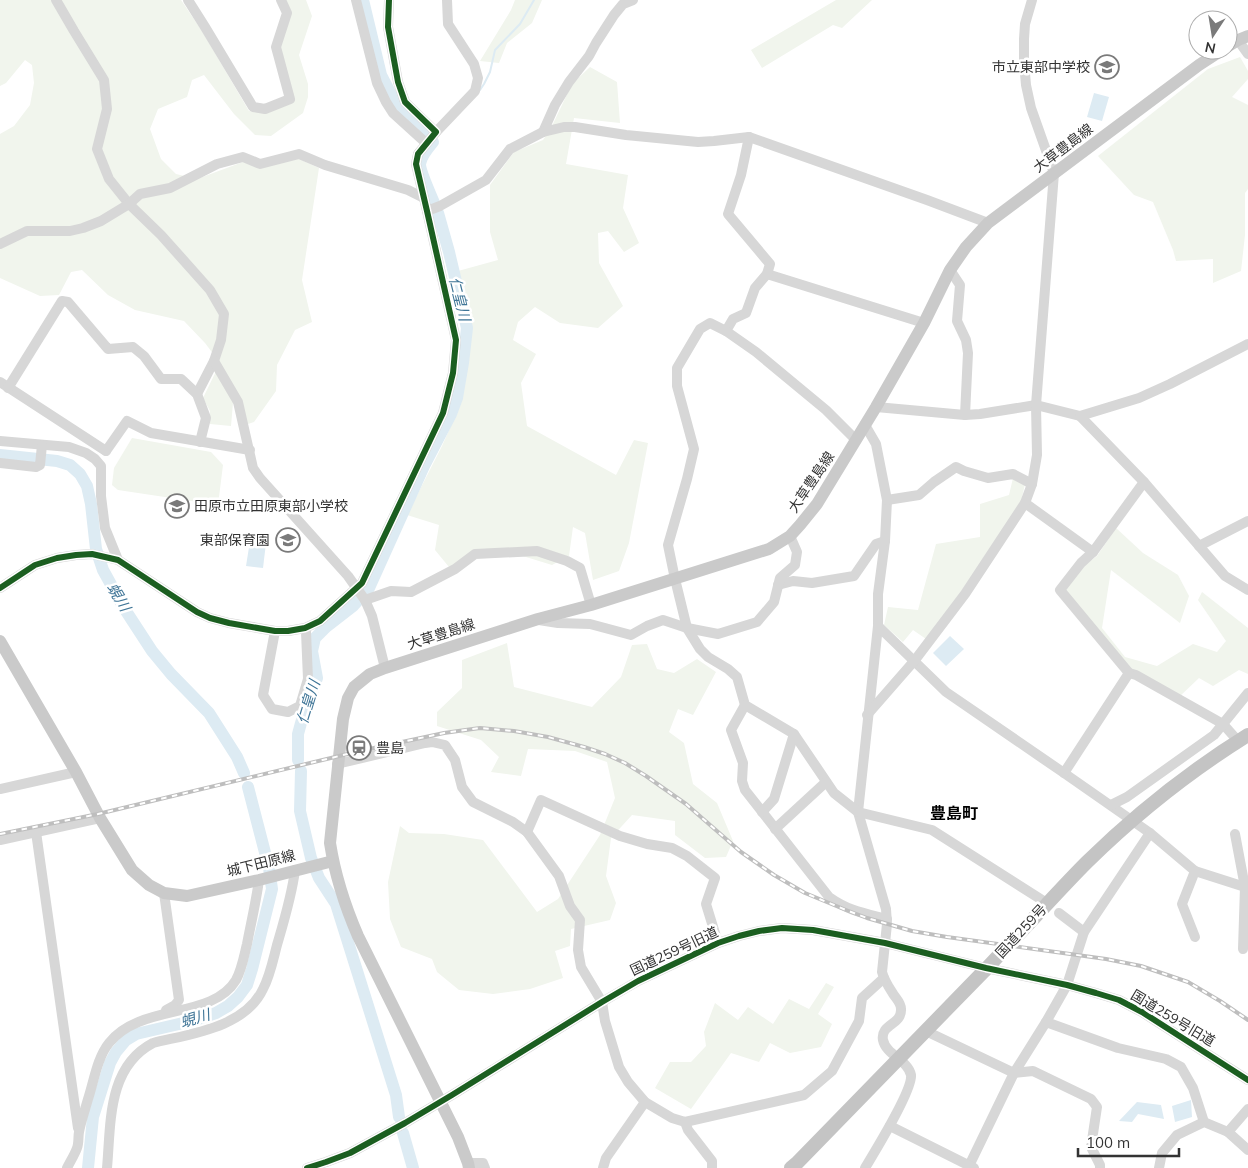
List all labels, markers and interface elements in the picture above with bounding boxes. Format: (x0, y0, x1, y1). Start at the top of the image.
north arrow (1188, 10, 1238, 60)
text: N (1203, 38, 1217, 58)
school or university icon: 市立東部中学校 (1094, 54, 1120, 80)
place label: 市立東部中学校 (992, 58, 1090, 76)
street label: 大草豊島線 (1030, 120, 1096, 176)
water label: 仁皇川 (445, 275, 475, 325)
street label: 大草豊島線 (784, 448, 838, 516)
school or university icon: 田原市立田原東部小学校 (164, 493, 190, 519)
place label: 田原市立田原東部小学校 (194, 497, 348, 515)
school or university icon: 東部保育園 (275, 527, 301, 553)
place label: 東部保育園 (200, 531, 270, 549)
water label: 蜆川 (103, 579, 136, 616)
street label: 大草豊島線 (405, 615, 477, 653)
water label: 仁皇川 (292, 676, 324, 726)
station icon: 豊島 (346, 735, 372, 761)
place label: 豊島 (376, 739, 404, 757)
district label: 豊島町 (930, 803, 978, 823)
street label: 城下田原線 (225, 846, 297, 880)
street label: 国道259号 (992, 900, 1050, 962)
street label: 国道259号旧道 (627, 923, 721, 979)
street label: 国道259号旧道 (1128, 986, 1218, 1050)
water label: 蜆川 (178, 1004, 214, 1031)
scale bar (1078, 1126, 1179, 1158)
text: 100 m (1086, 1133, 1130, 1152)

